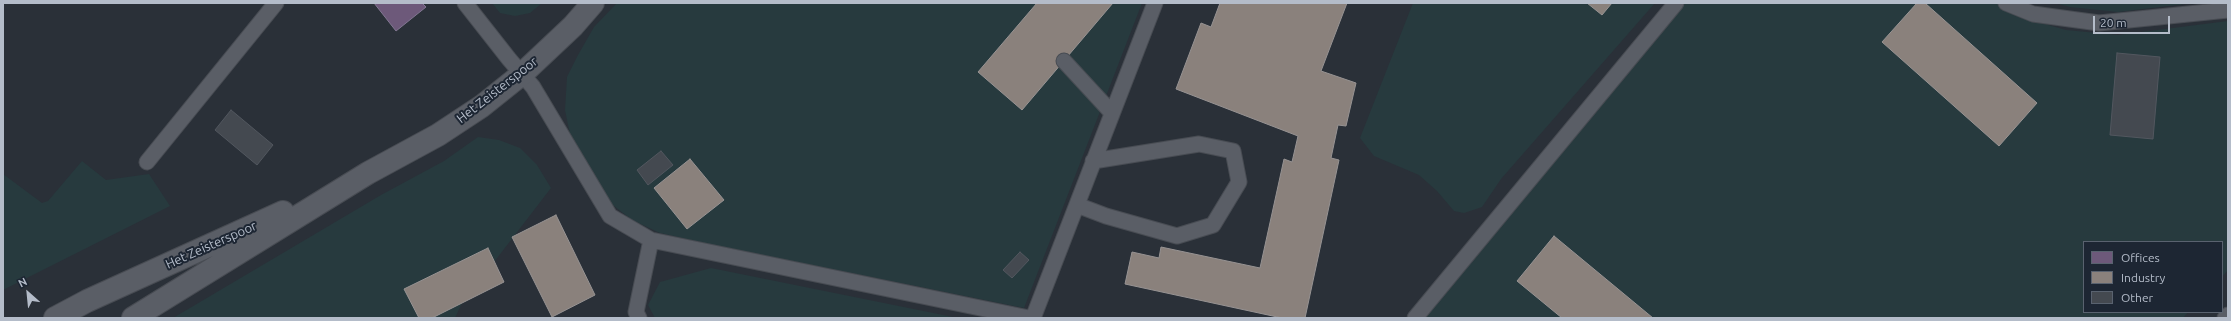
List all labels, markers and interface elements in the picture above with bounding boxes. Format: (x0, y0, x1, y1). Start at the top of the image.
scale bar (2095, 8, 2172, 34)
text: 20 m (2100, 16, 2127, 29)
street label: Het Zeisterspoor (454, 54, 540, 126)
street label: Het Zeisterspoor (163, 218, 259, 272)
legend (2083, 241, 2223, 313)
text: Offices (2121, 251, 2160, 264)
text: Industry (2121, 271, 2165, 284)
north arrow (8, 273, 48, 313)
text: N (16, 275, 29, 290)
text: Other (2121, 291, 2153, 304)

